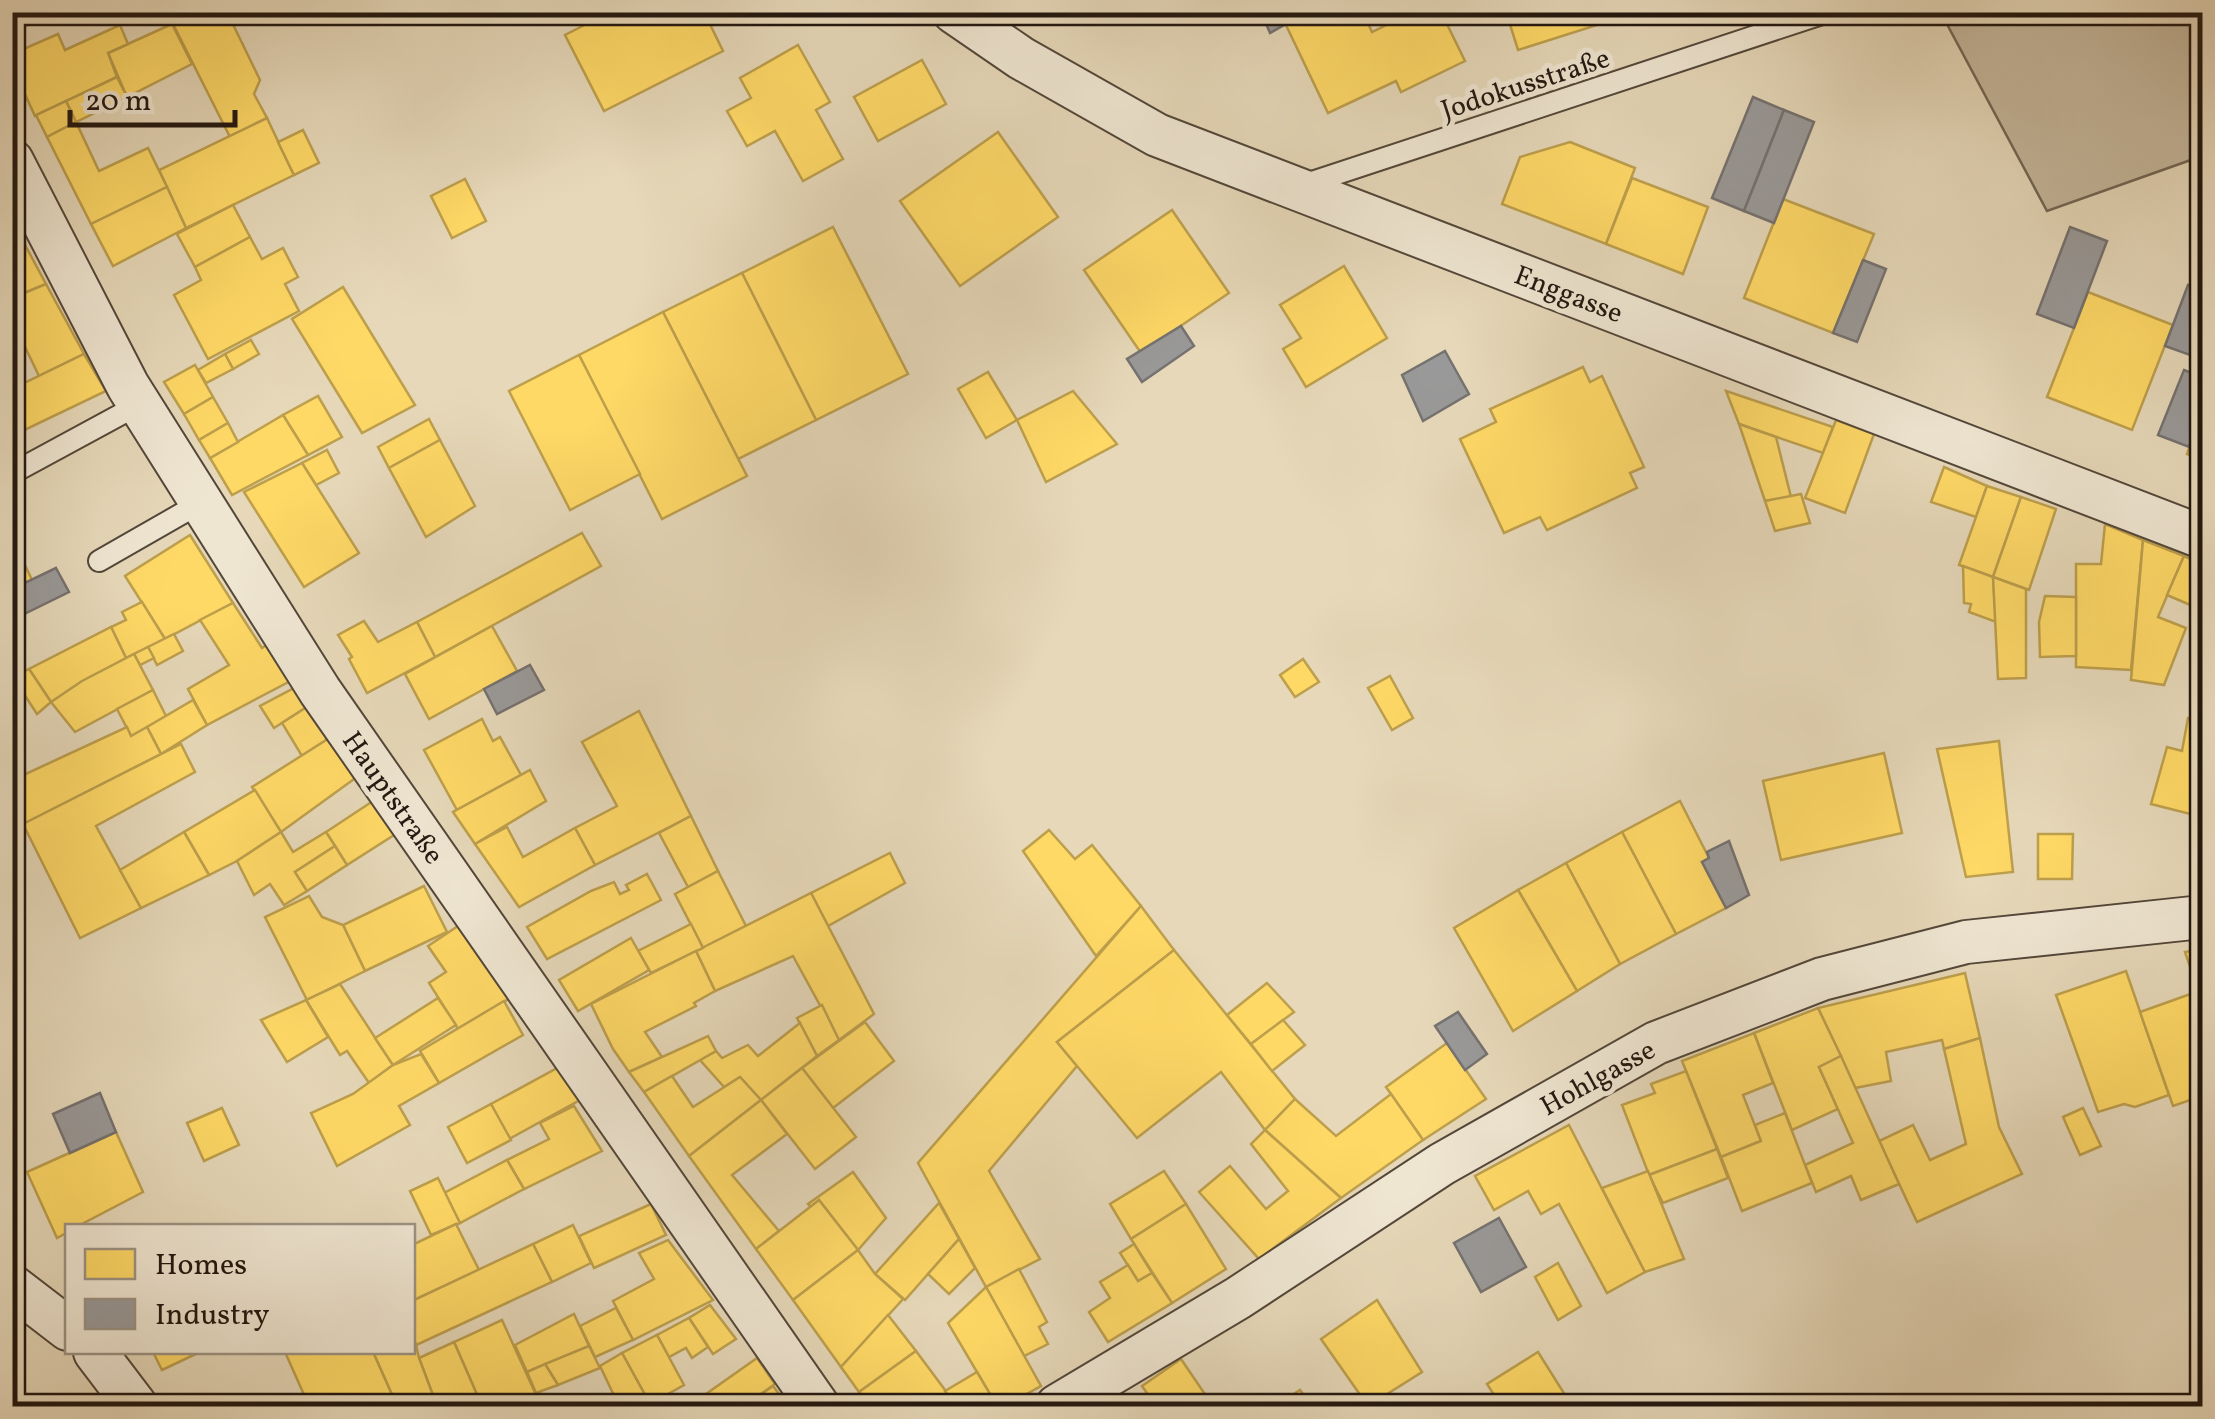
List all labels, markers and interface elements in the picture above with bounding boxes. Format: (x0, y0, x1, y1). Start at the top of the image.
street label: Jodokusstraße (1436, 40, 1615, 131)
scale bar (70, 65, 235, 127)
text: 20 m (85, 81, 151, 123)
street label: Enggasse (1508, 257, 1628, 334)
street label: Hauptstraße (332, 724, 452, 873)
street label: Hohlgasse (1534, 1032, 1663, 1127)
legend (65, 1224, 415, 1354)
text: Homes (155, 1245, 247, 1287)
text: Industry (155, 1295, 270, 1337)

